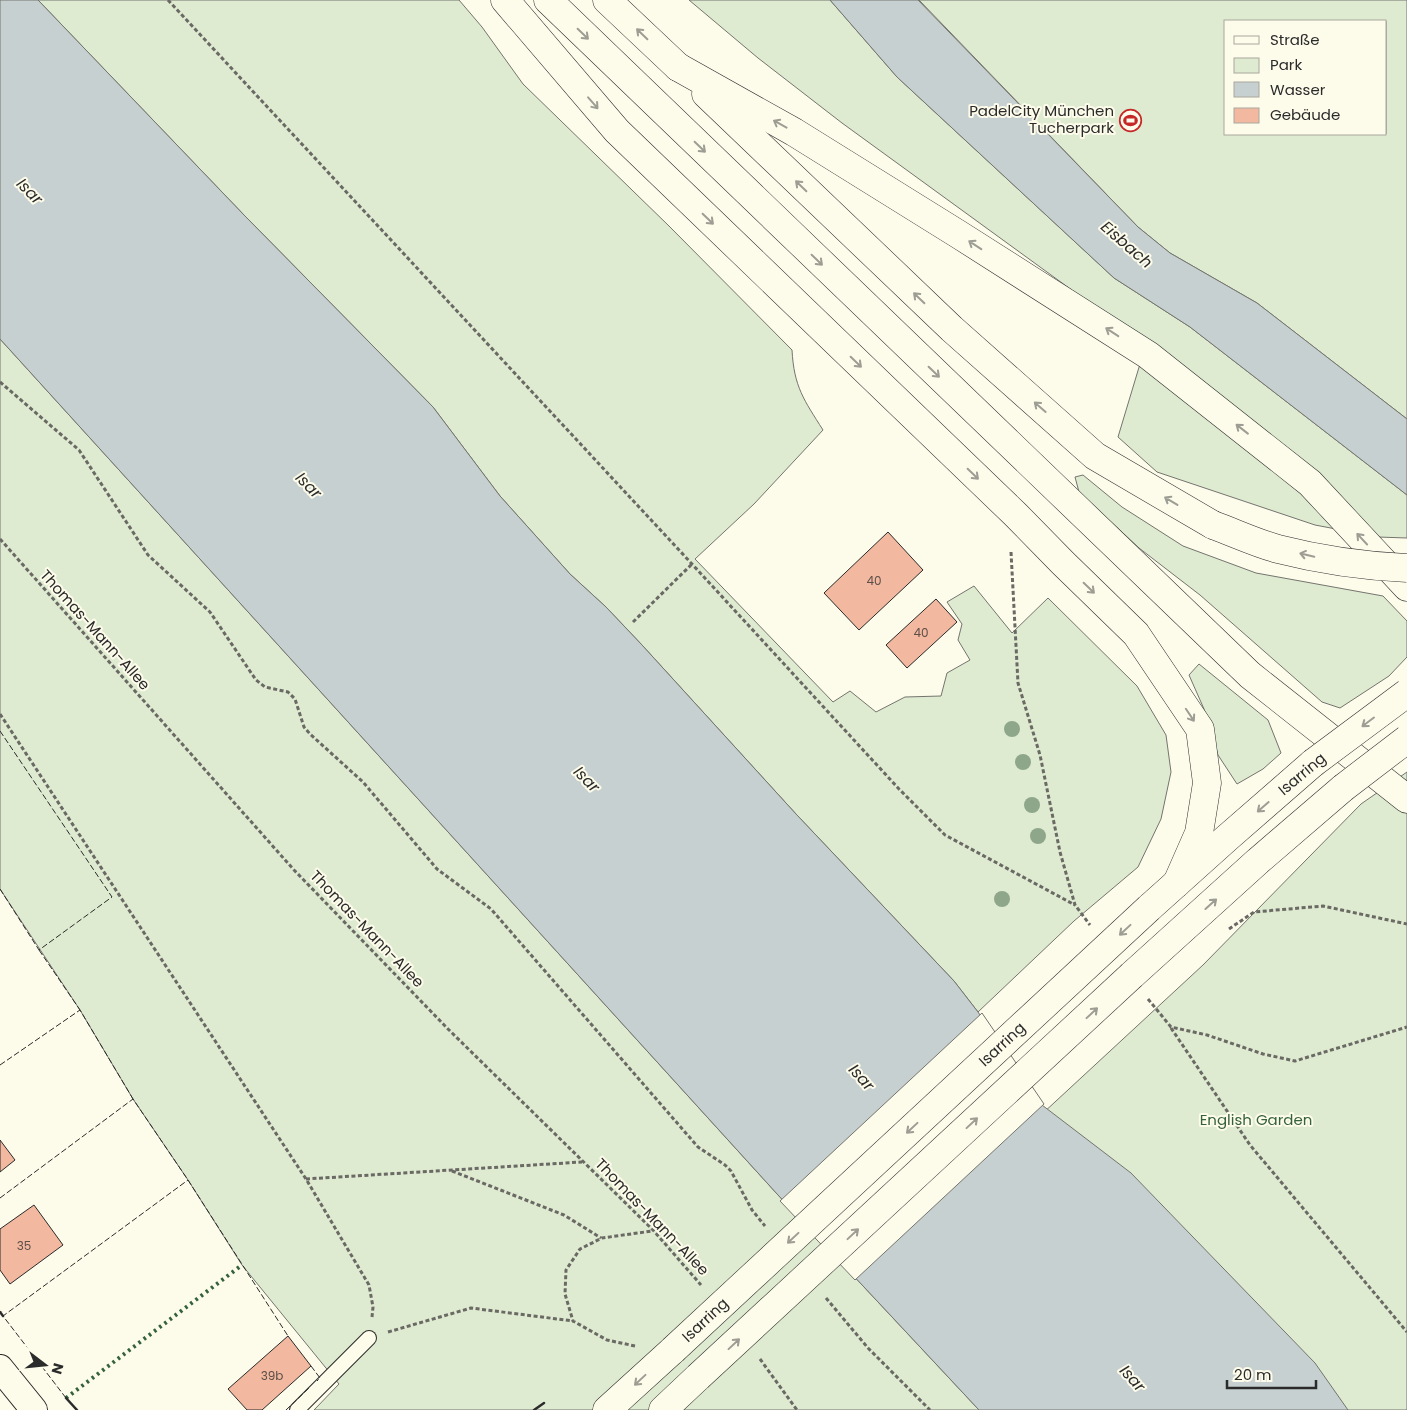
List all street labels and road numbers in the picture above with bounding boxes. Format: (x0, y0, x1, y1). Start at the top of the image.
street label: Thomas-Mann-Allee (36, 565, 155, 695)
street label: Isarring (1273, 747, 1330, 800)
street label: Thomas-Mann-Allee (306, 865, 429, 992)
street label: Isarring (974, 1017, 1029, 1071)
street label: Thomas-Mann-Allee (591, 1153, 714, 1280)
street label: Isarring (677, 1293, 733, 1347)

